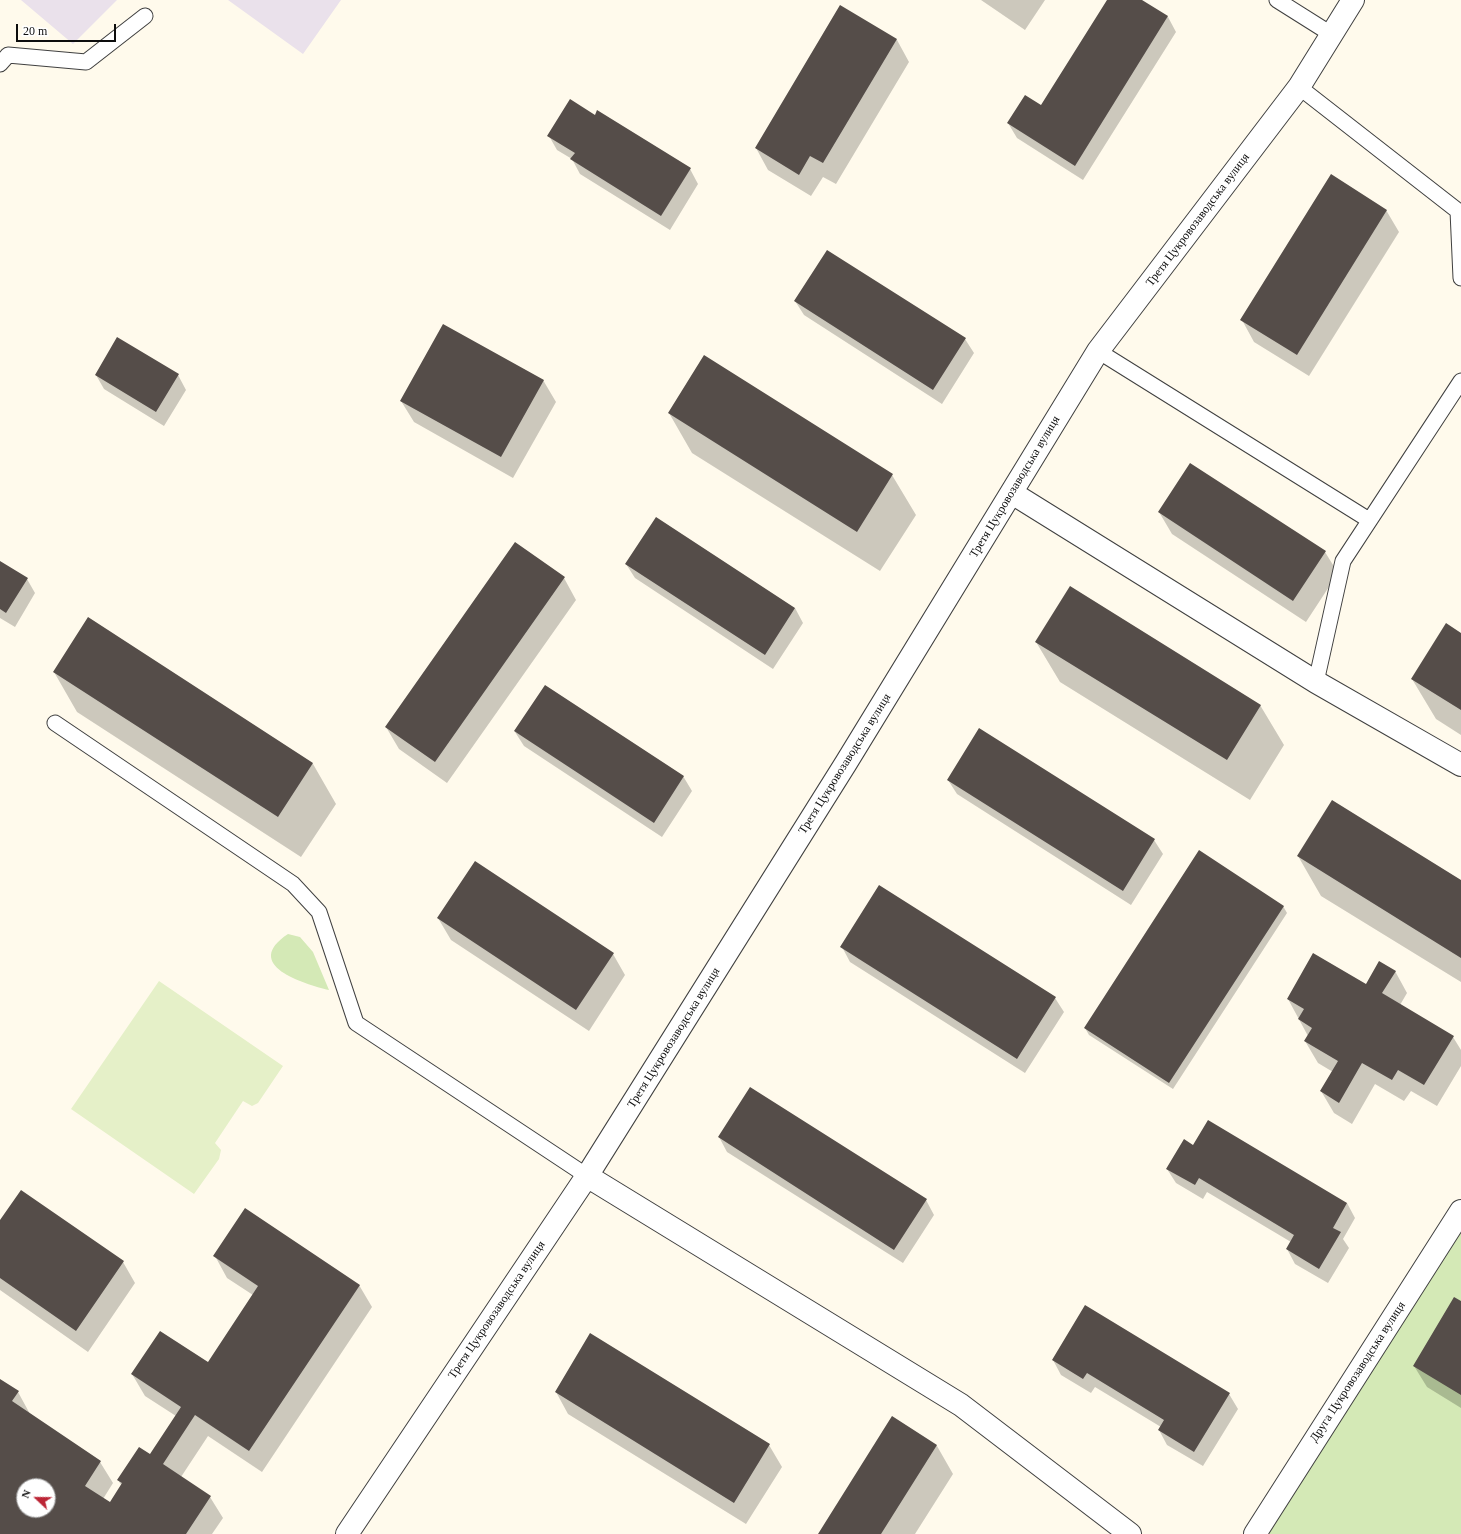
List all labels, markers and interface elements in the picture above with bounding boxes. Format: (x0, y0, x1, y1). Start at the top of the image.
scale bar (18, 16, 118, 42)
text: 20 m (23, 24, 47, 38)
street label: Третя Цукровозаводська вулиця (1143, 151, 1253, 289)
street label: Третя Цукровозаводська вулиця (967, 413, 1063, 561)
street label: Третя Цукровозаводська вулиця (796, 691, 894, 837)
street label: Третя Цукровозаводська вулиця (625, 965, 723, 1111)
street label: Третя Цукровозаводська вулиця (445, 1238, 549, 1382)
street label: Друга Цукровозаводська вулиця (1307, 1299, 1409, 1445)
north arrow (16, 1478, 56, 1518)
text: N (19, 1488, 33, 1500)

